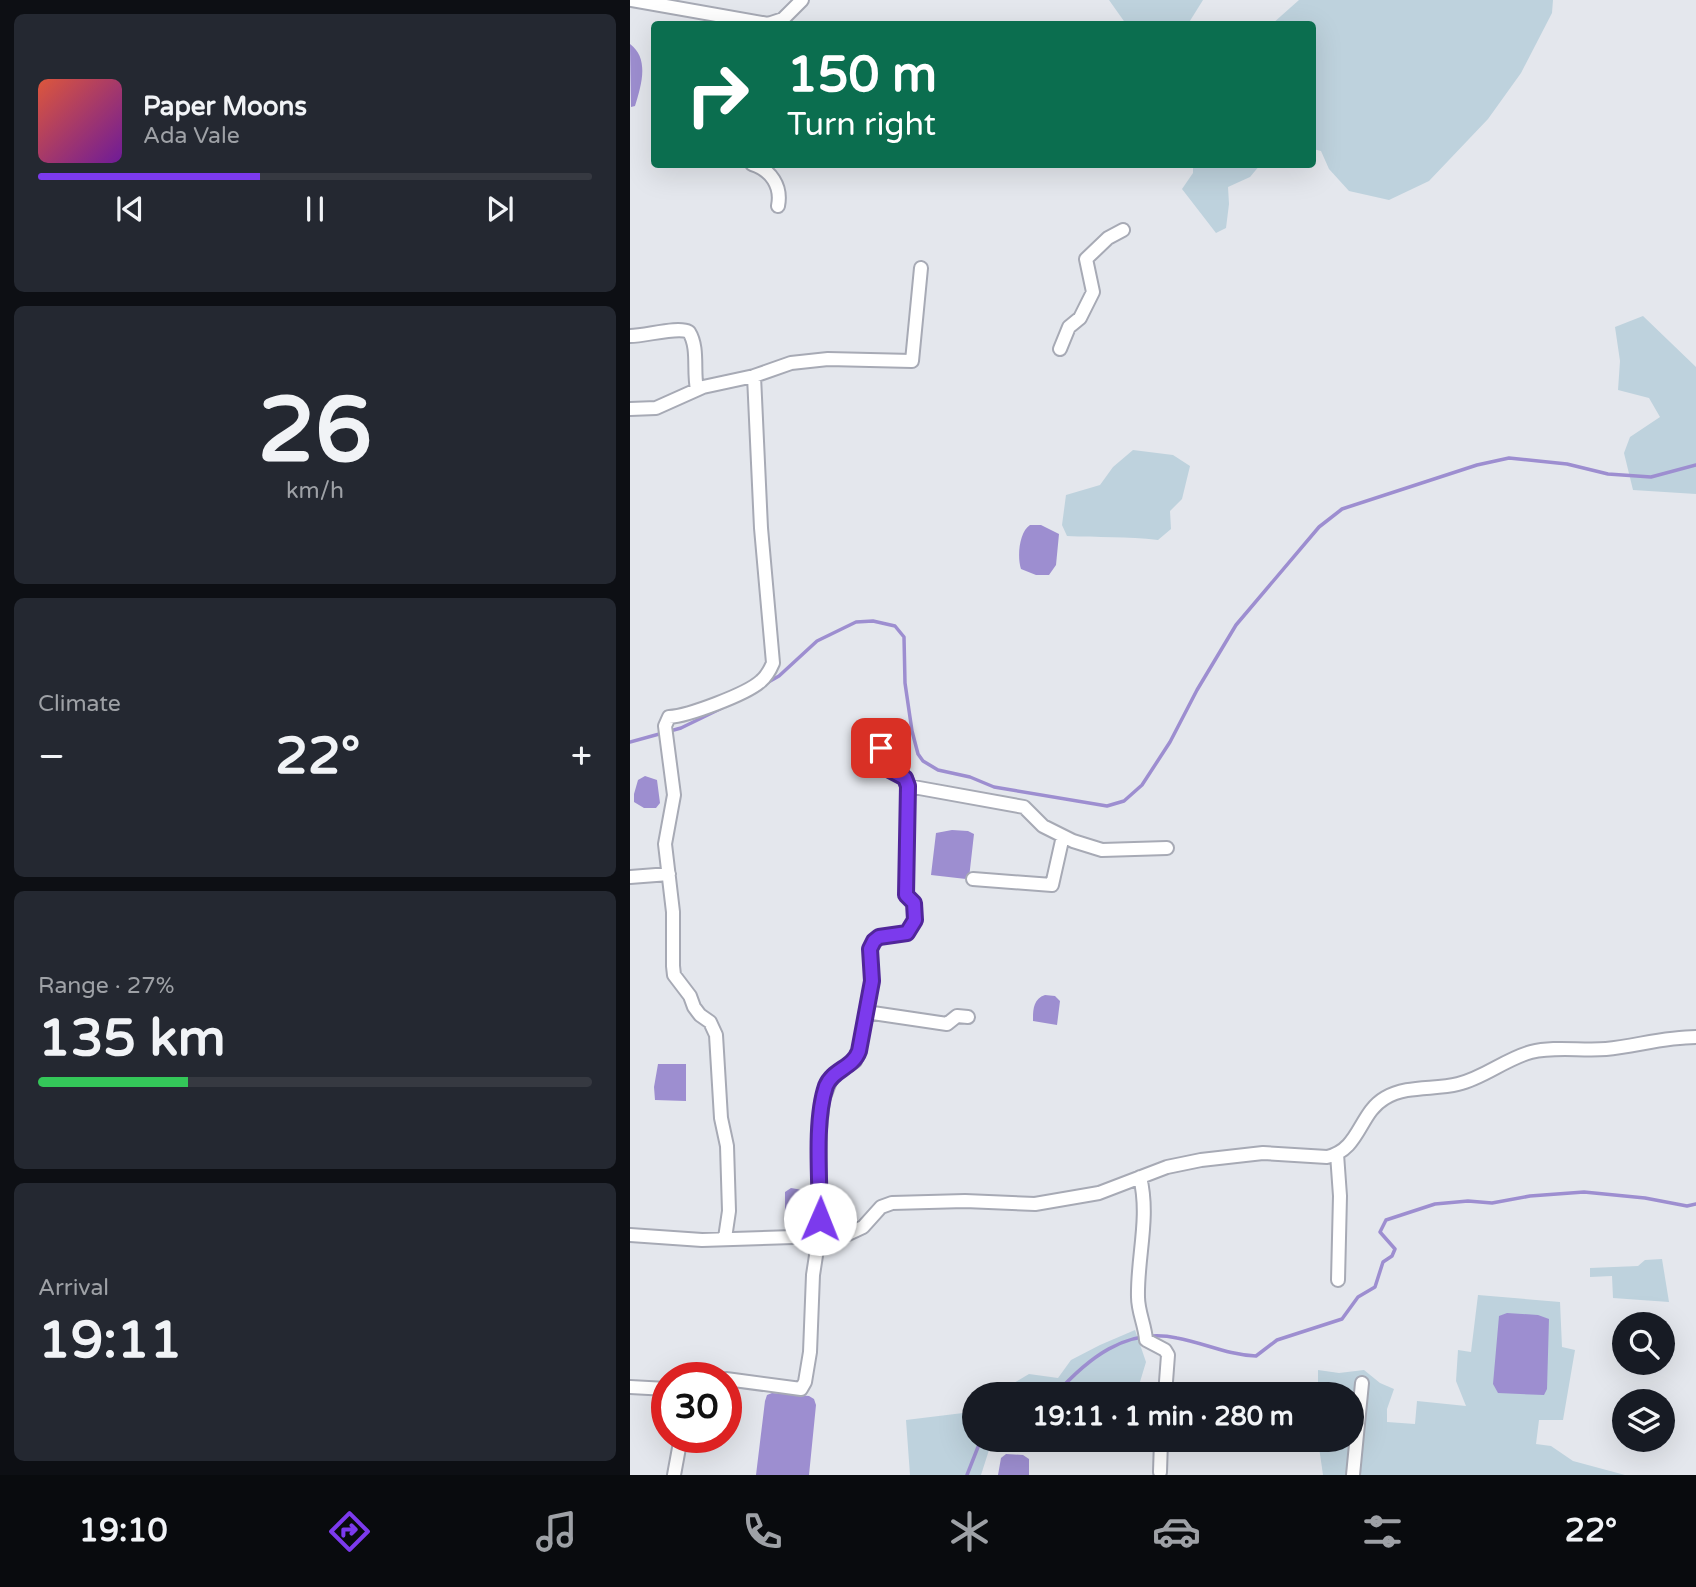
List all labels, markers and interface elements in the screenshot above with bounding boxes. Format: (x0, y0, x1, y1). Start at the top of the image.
text: 150 m (787, 46, 937, 105)
icon: right (672, 49, 763, 140)
text: Paper Moons (143, 91, 307, 122)
text: Turn right (787, 106, 936, 144)
text: Ada Vale (143, 122, 240, 150)
icon: previous (111, 190, 149, 228)
icon: pause (296, 190, 334, 228)
icon: next (481, 190, 519, 228)
text: 26 (258, 376, 372, 486)
text: km/h (286, 477, 344, 505)
text: Climate (38, 690, 121, 718)
pin (851, 718, 911, 778)
text: 22° (275, 725, 360, 788)
icon: arrive (862, 729, 900, 767)
text: − (38, 734, 65, 780)
text: + (571, 734, 592, 780)
text: Range · 27% (38, 972, 174, 1000)
text: 135 km (38, 1007, 226, 1070)
position arrow (783, 1182, 857, 1256)
text: Arrival (38, 1274, 109, 1302)
text: 19:11 (38, 1309, 182, 1372)
map controls (1612, 1312, 1675, 1452)
button: search (1612, 1312, 1675, 1375)
speed limit sign: 30 (651, 1362, 742, 1453)
button: layers (1612, 1389, 1675, 1452)
text: 19:11 · 1 min · 280 m (1032, 1401, 1294, 1432)
icon: directions (325, 1507, 374, 1556)
icon: music (532, 1507, 581, 1556)
icon: phone (738, 1507, 787, 1556)
icon: climate (945, 1507, 994, 1556)
icon: car (1152, 1507, 1201, 1556)
icon: filters (1358, 1507, 1407, 1556)
text: 19:10 (79, 1512, 168, 1550)
text: 22° (1565, 1512, 1617, 1550)

